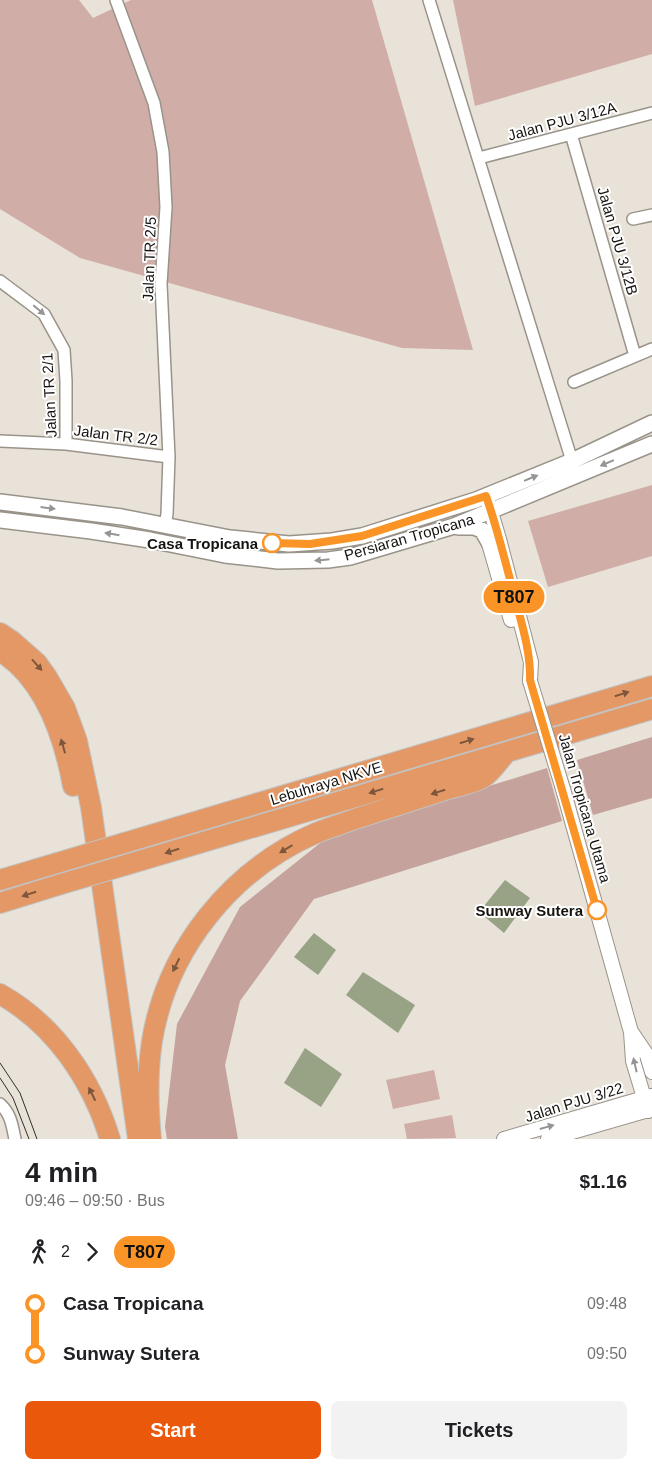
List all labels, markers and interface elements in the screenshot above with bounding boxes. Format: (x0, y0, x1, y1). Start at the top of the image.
street label: Jalan PJU 3/12A (506, 98, 618, 144)
street label: Jalan PJU 3/12B (594, 185, 642, 297)
street label: Jalan TR 2/5 (139, 216, 159, 302)
one-way arrow (32, 305, 45, 316)
street label: Jalan TR 2/1 (38, 352, 60, 438)
street label: Jalan TR 2/2 (73, 421, 159, 449)
one-way arrow (600, 459, 614, 467)
one-way arrow (523, 473, 538, 481)
one-way arrow (41, 504, 57, 512)
street label: Persiaran Tropicana (342, 510, 476, 564)
one-way arrow (104, 530, 120, 538)
marker: Casa Tropicana (262, 533, 282, 553)
place label: Casa Tropicana (147, 535, 259, 552)
one-way arrow (314, 556, 330, 564)
line badge: T807 (479, 581, 549, 613)
text: T807 (493, 587, 535, 607)
one-way arrow (31, 658, 43, 670)
one-way arrow (615, 690, 630, 698)
street label: Jalan Tropicana Utama (556, 732, 615, 885)
one-way arrow (459, 736, 474, 744)
one-way arrow (59, 738, 67, 753)
street label: Lebuhraya NKVE (268, 758, 384, 808)
one-way arrow (368, 787, 383, 795)
one-way arrow (430, 789, 445, 797)
one-way arrow (280, 845, 293, 854)
one-way arrow (165, 848, 180, 856)
one-way arrow (22, 890, 37, 898)
marker: Sunway Sutera (587, 900, 607, 920)
place label: Sunway Sutera (475, 902, 584, 919)
one-way arrow (172, 958, 180, 973)
one-way arrow (631, 1058, 639, 1073)
street label: Jalan PJU 3/22 (523, 1079, 625, 1125)
one-way arrow (88, 1087, 96, 1101)
one-way arrow (540, 1122, 555, 1130)
text: 4 min (25, 1157, 98, 1188)
text: $1.16 (579, 1171, 627, 1192)
text: 09:46 – 09:50 · Bus (25, 1192, 165, 1209)
icon: walk (25, 1238, 53, 1266)
icon: forward (78, 1238, 106, 1266)
text: T807 (124, 1242, 165, 1262)
text: 2 (61, 1243, 70, 1260)
text: Casa Tropicana (63, 1293, 203, 1314)
text: 09:48 (587, 1295, 627, 1312)
text: Sunway Sutera (63, 1343, 199, 1364)
text: 09:50 (587, 1345, 627, 1362)
button: Start (25, 1401, 321, 1459)
button: Tickets (331, 1401, 627, 1459)

